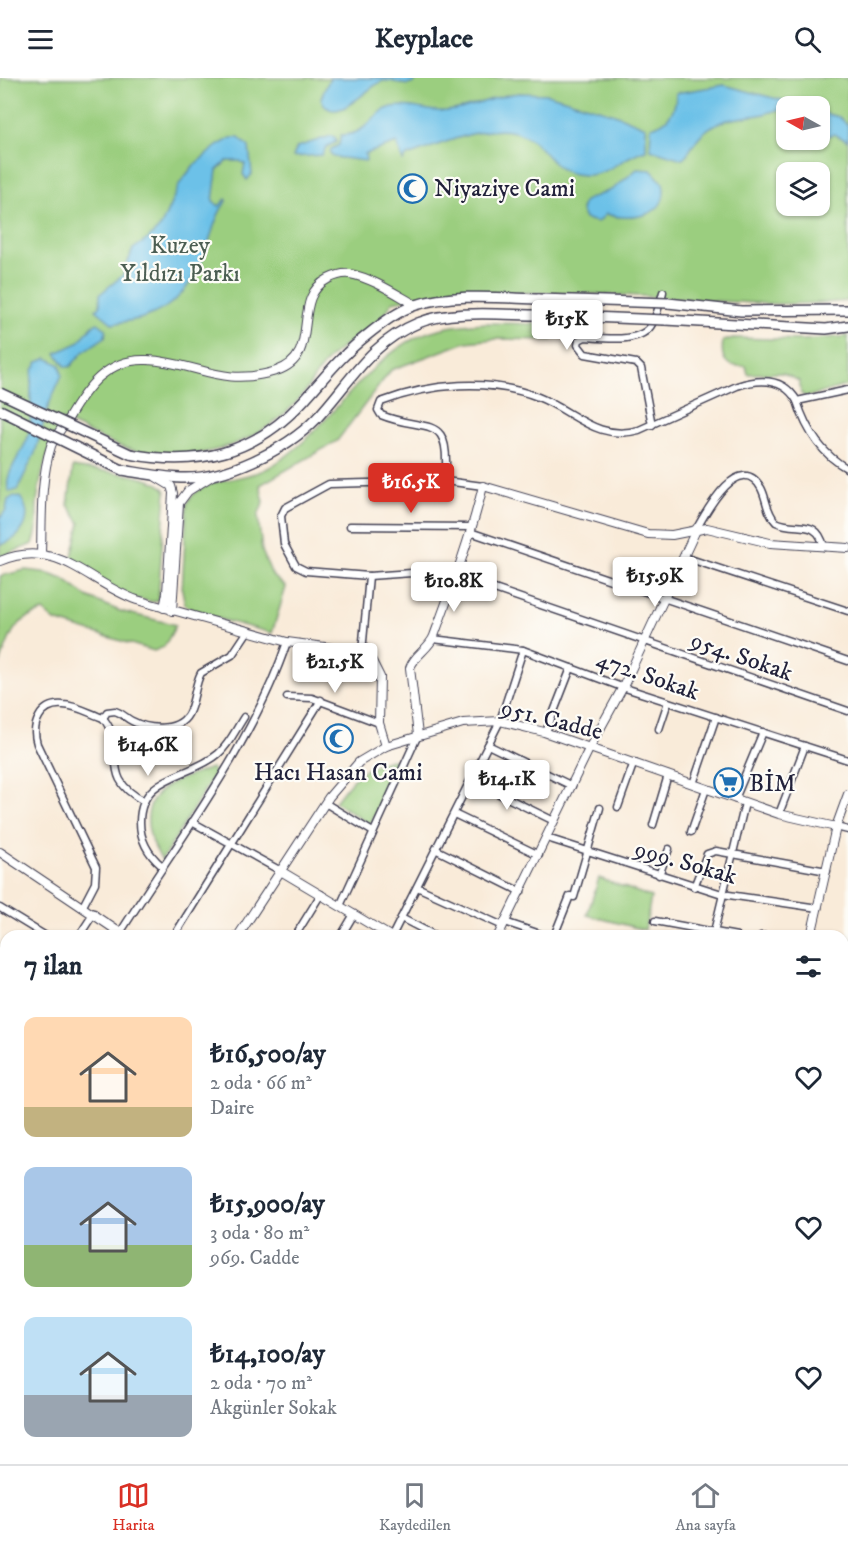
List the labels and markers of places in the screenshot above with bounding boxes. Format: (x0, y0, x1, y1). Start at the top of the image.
mosque icon: Niyaziye Cami (397, 172, 429, 204)
place label: Niyaziye Cami (434, 174, 575, 204)
pin: ₺15K (531, 300, 603, 351)
pin: ₺16.5K (362, 463, 460, 514)
pin: ₺15.9K (606, 557, 704, 608)
pin: ₺10.8K (405, 562, 503, 613)
pin: ₺21.5K (286, 643, 384, 694)
mosque icon: Hacı Hasan Cami (322, 723, 354, 755)
pin: ₺14.6K (99, 726, 197, 777)
place label: Hacı Hasan Cami (254, 758, 422, 788)
pin: ₺14.1K (458, 760, 556, 811)
supermarket icon: BİM (712, 767, 744, 799)
place label: BİM (749, 768, 796, 799)

